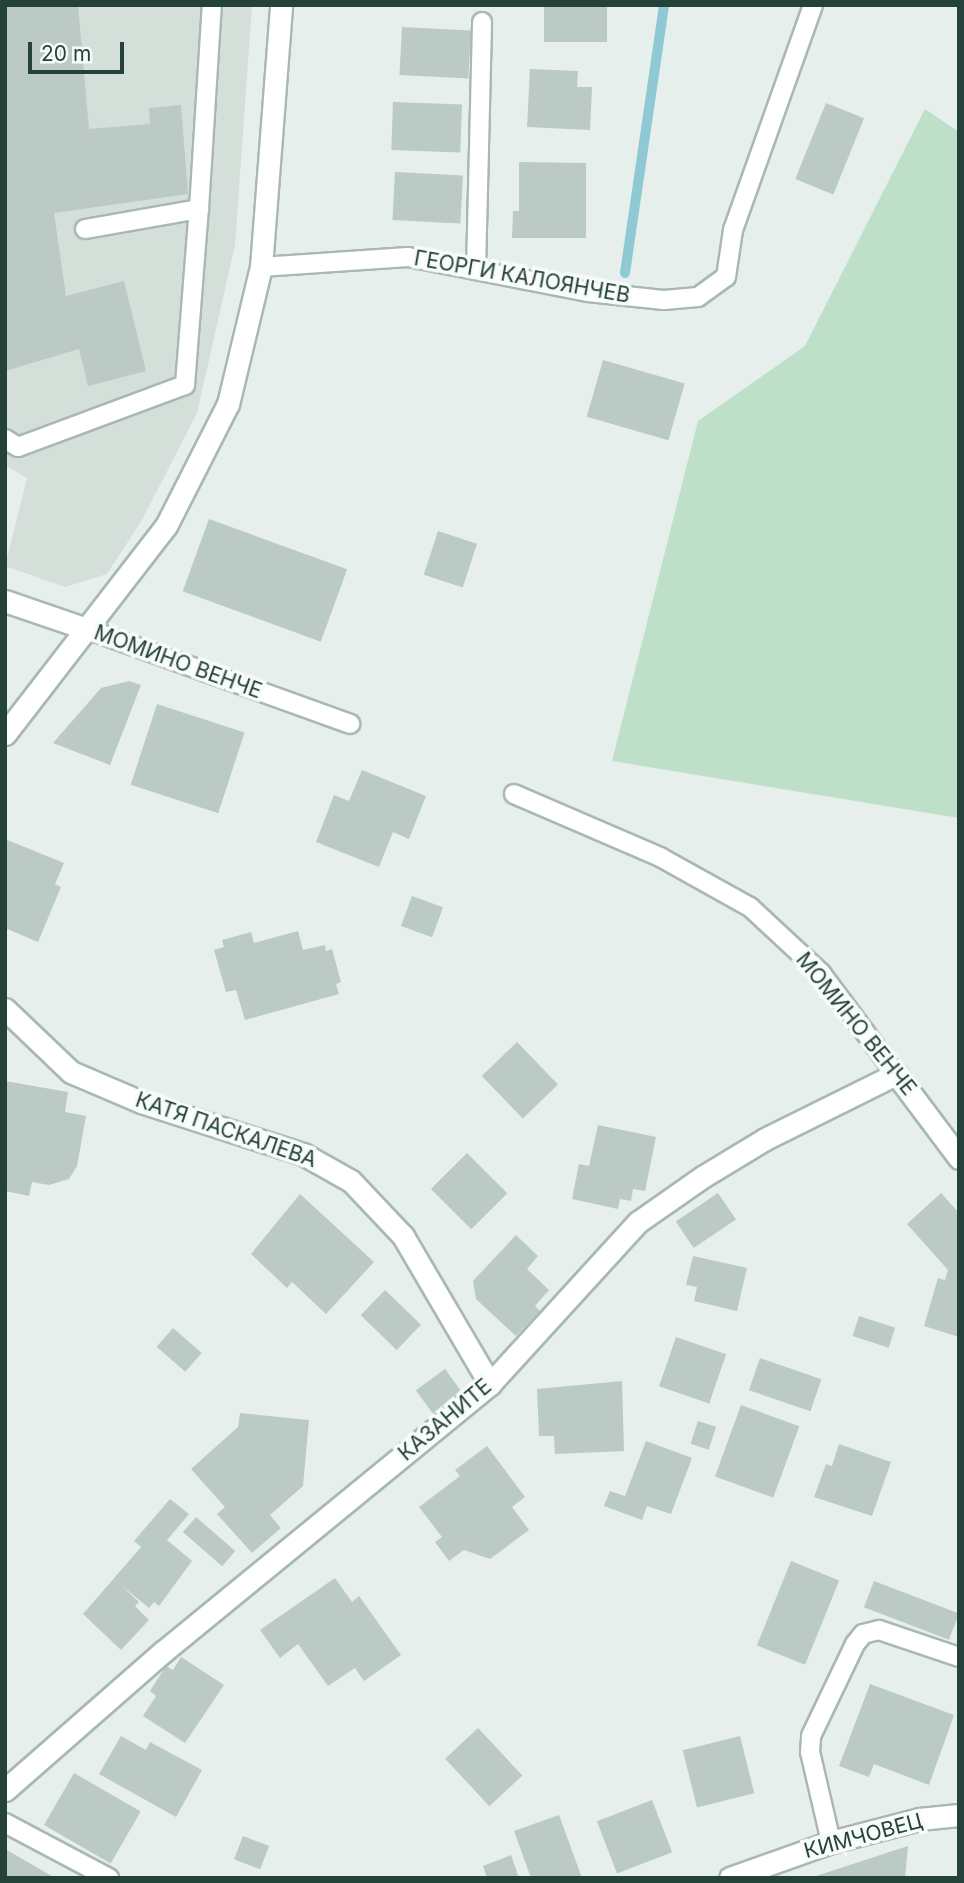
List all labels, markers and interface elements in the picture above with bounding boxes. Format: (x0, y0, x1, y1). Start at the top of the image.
scale bar (32, 28, 128, 72)
text: 20 m (41, 41, 91, 66)
street label: ГЕОРГИ КАЛОЯНЧЕВ (412, 246, 632, 308)
street label: МОМИНО ВЕНЧЕ (91, 620, 265, 704)
street label: МОМИНО ВЕНЧЕ (791, 947, 921, 1101)
street label: КАТЯ ПАСКАЛЕВА (132, 1087, 320, 1173)
street label: КАЗАНИТЕ (393, 1374, 497, 1466)
street label: КИМЧОВЕЦ (801, 1808, 925, 1864)

